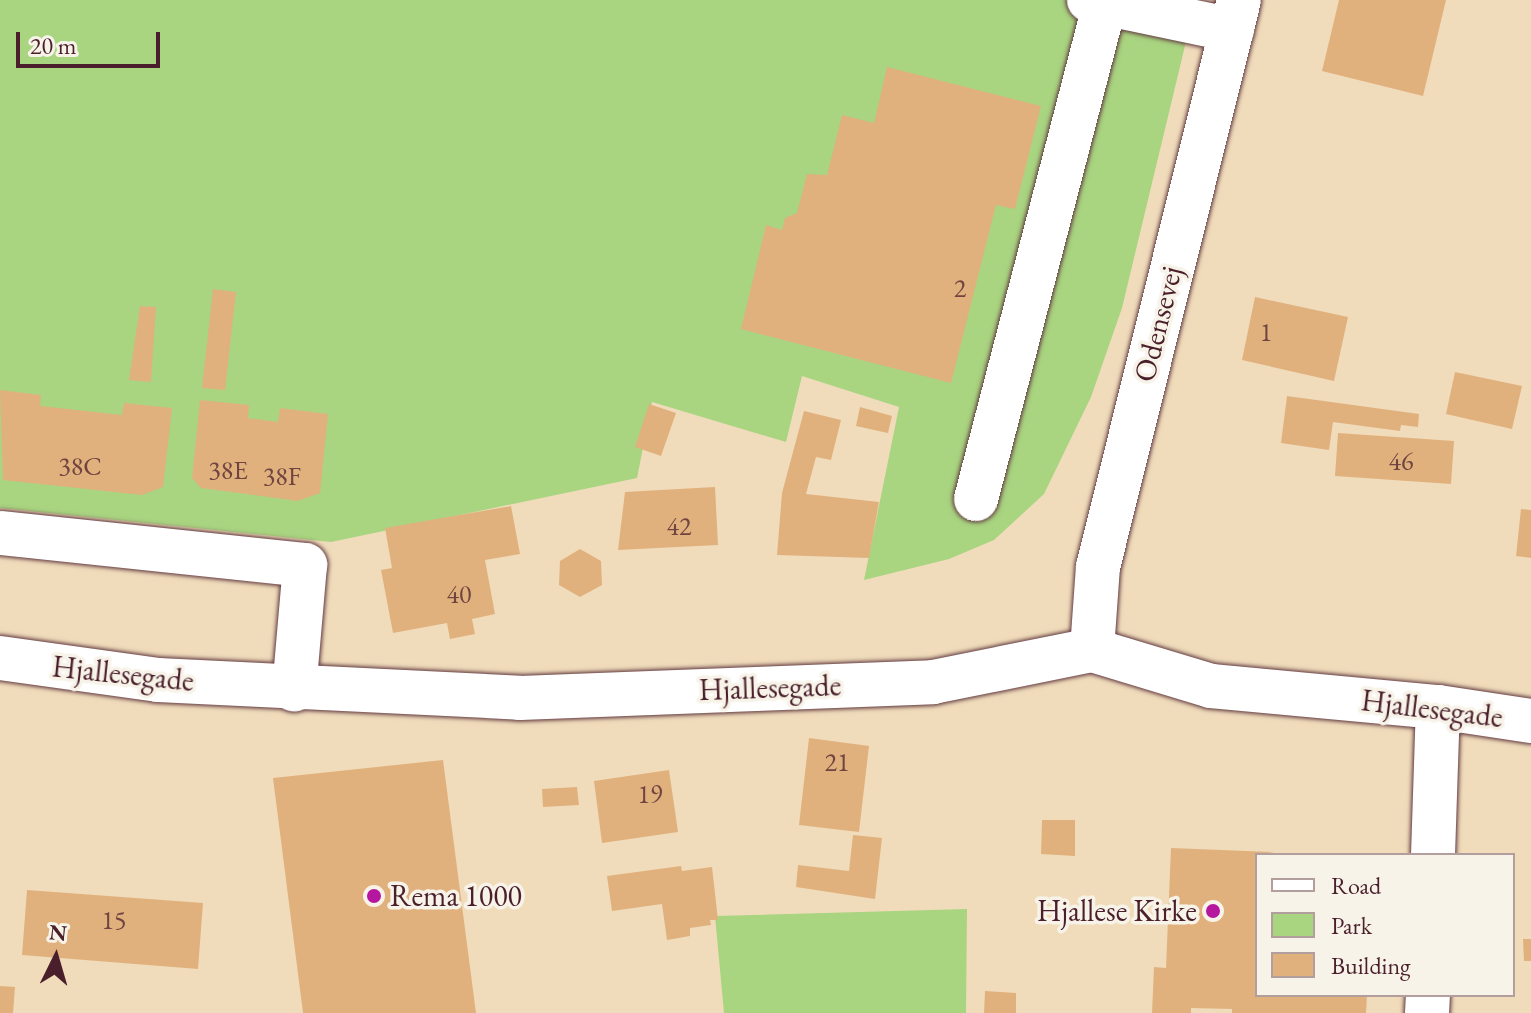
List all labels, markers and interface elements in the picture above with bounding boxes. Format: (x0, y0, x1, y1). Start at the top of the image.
scale bar (20, 16, 164, 66)
text: 20 m (30, 30, 77, 61)
street label: Odensevej (1126, 262, 1190, 386)
house number: 2 (954, 273, 966, 305)
house number: 1 (1260, 317, 1272, 349)
house number: 46 (1389, 446, 1413, 478)
house number: 38C (58, 451, 102, 483)
house number: 38E (208, 455, 248, 487)
house number: 38F (263, 461, 301, 493)
house number: 42 (667, 511, 691, 543)
house number: 40 (447, 579, 471, 611)
street label: Hjallesegade (50, 649, 196, 699)
street label: Hjallesegade (698, 668, 842, 708)
street label: Hjallesegade (1359, 682, 1505, 736)
house number: 21 (825, 747, 849, 779)
house number: 19 (638, 779, 662, 811)
legend (1255, 853, 1515, 997)
text: Road (1331, 870, 1381, 901)
place label: Rema 1000 (390, 878, 522, 914)
marker: Rema 1000 (365, 887, 383, 905)
place label: Hjallese Kirke (1037, 893, 1197, 929)
marker: Hjallese Kirke (1204, 902, 1222, 920)
house number: 15 (102, 905, 126, 937)
text: Park (1331, 910, 1372, 941)
north arrow (16, 917, 96, 997)
text: N (48, 917, 68, 948)
text: Building (1331, 950, 1411, 981)

